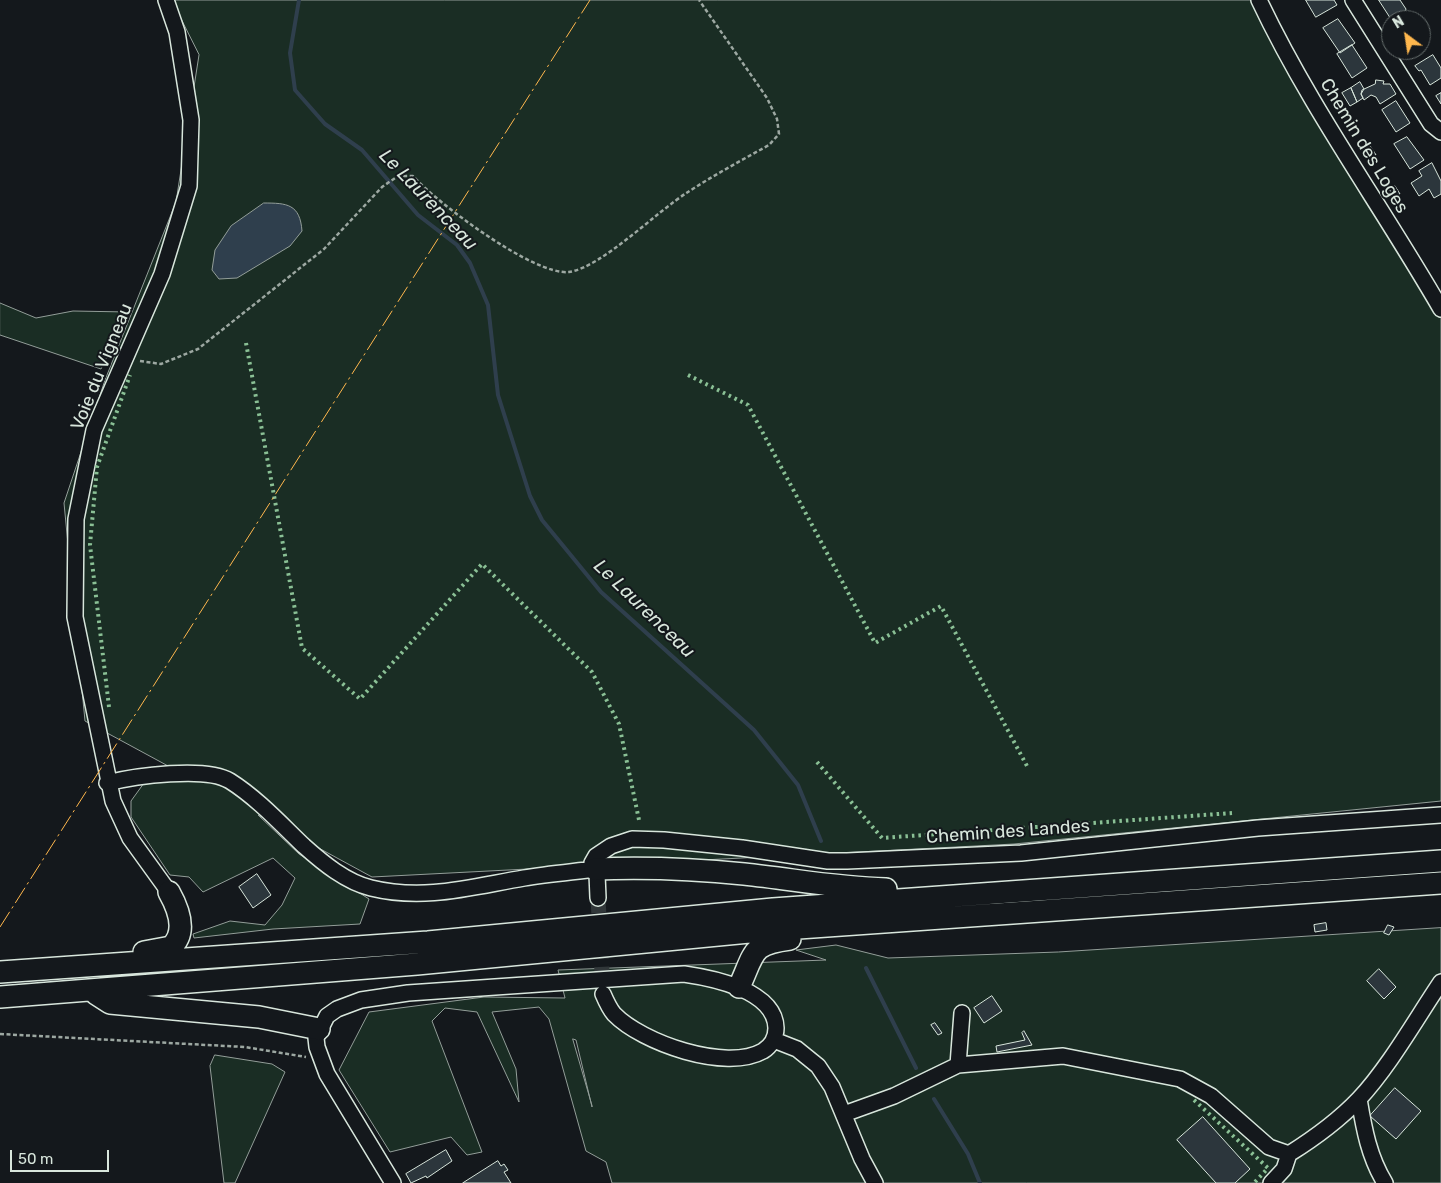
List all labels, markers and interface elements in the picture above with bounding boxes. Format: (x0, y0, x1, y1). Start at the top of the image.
north arrow (1381, 10, 1431, 60)
text: N (1390, 13, 1407, 32)
street label: Chemin des Loges (1315, 75, 1413, 217)
water label: Le Laurenceau (374, 145, 482, 255)
street label: Voie du Vigneau (67, 301, 137, 433)
water label: Le Laurenceau (589, 555, 699, 663)
street label: Chemin des Landes (925, 816, 1091, 848)
scale bar (12, 1140, 111, 1172)
text: 50 m (18, 1150, 53, 1168)

